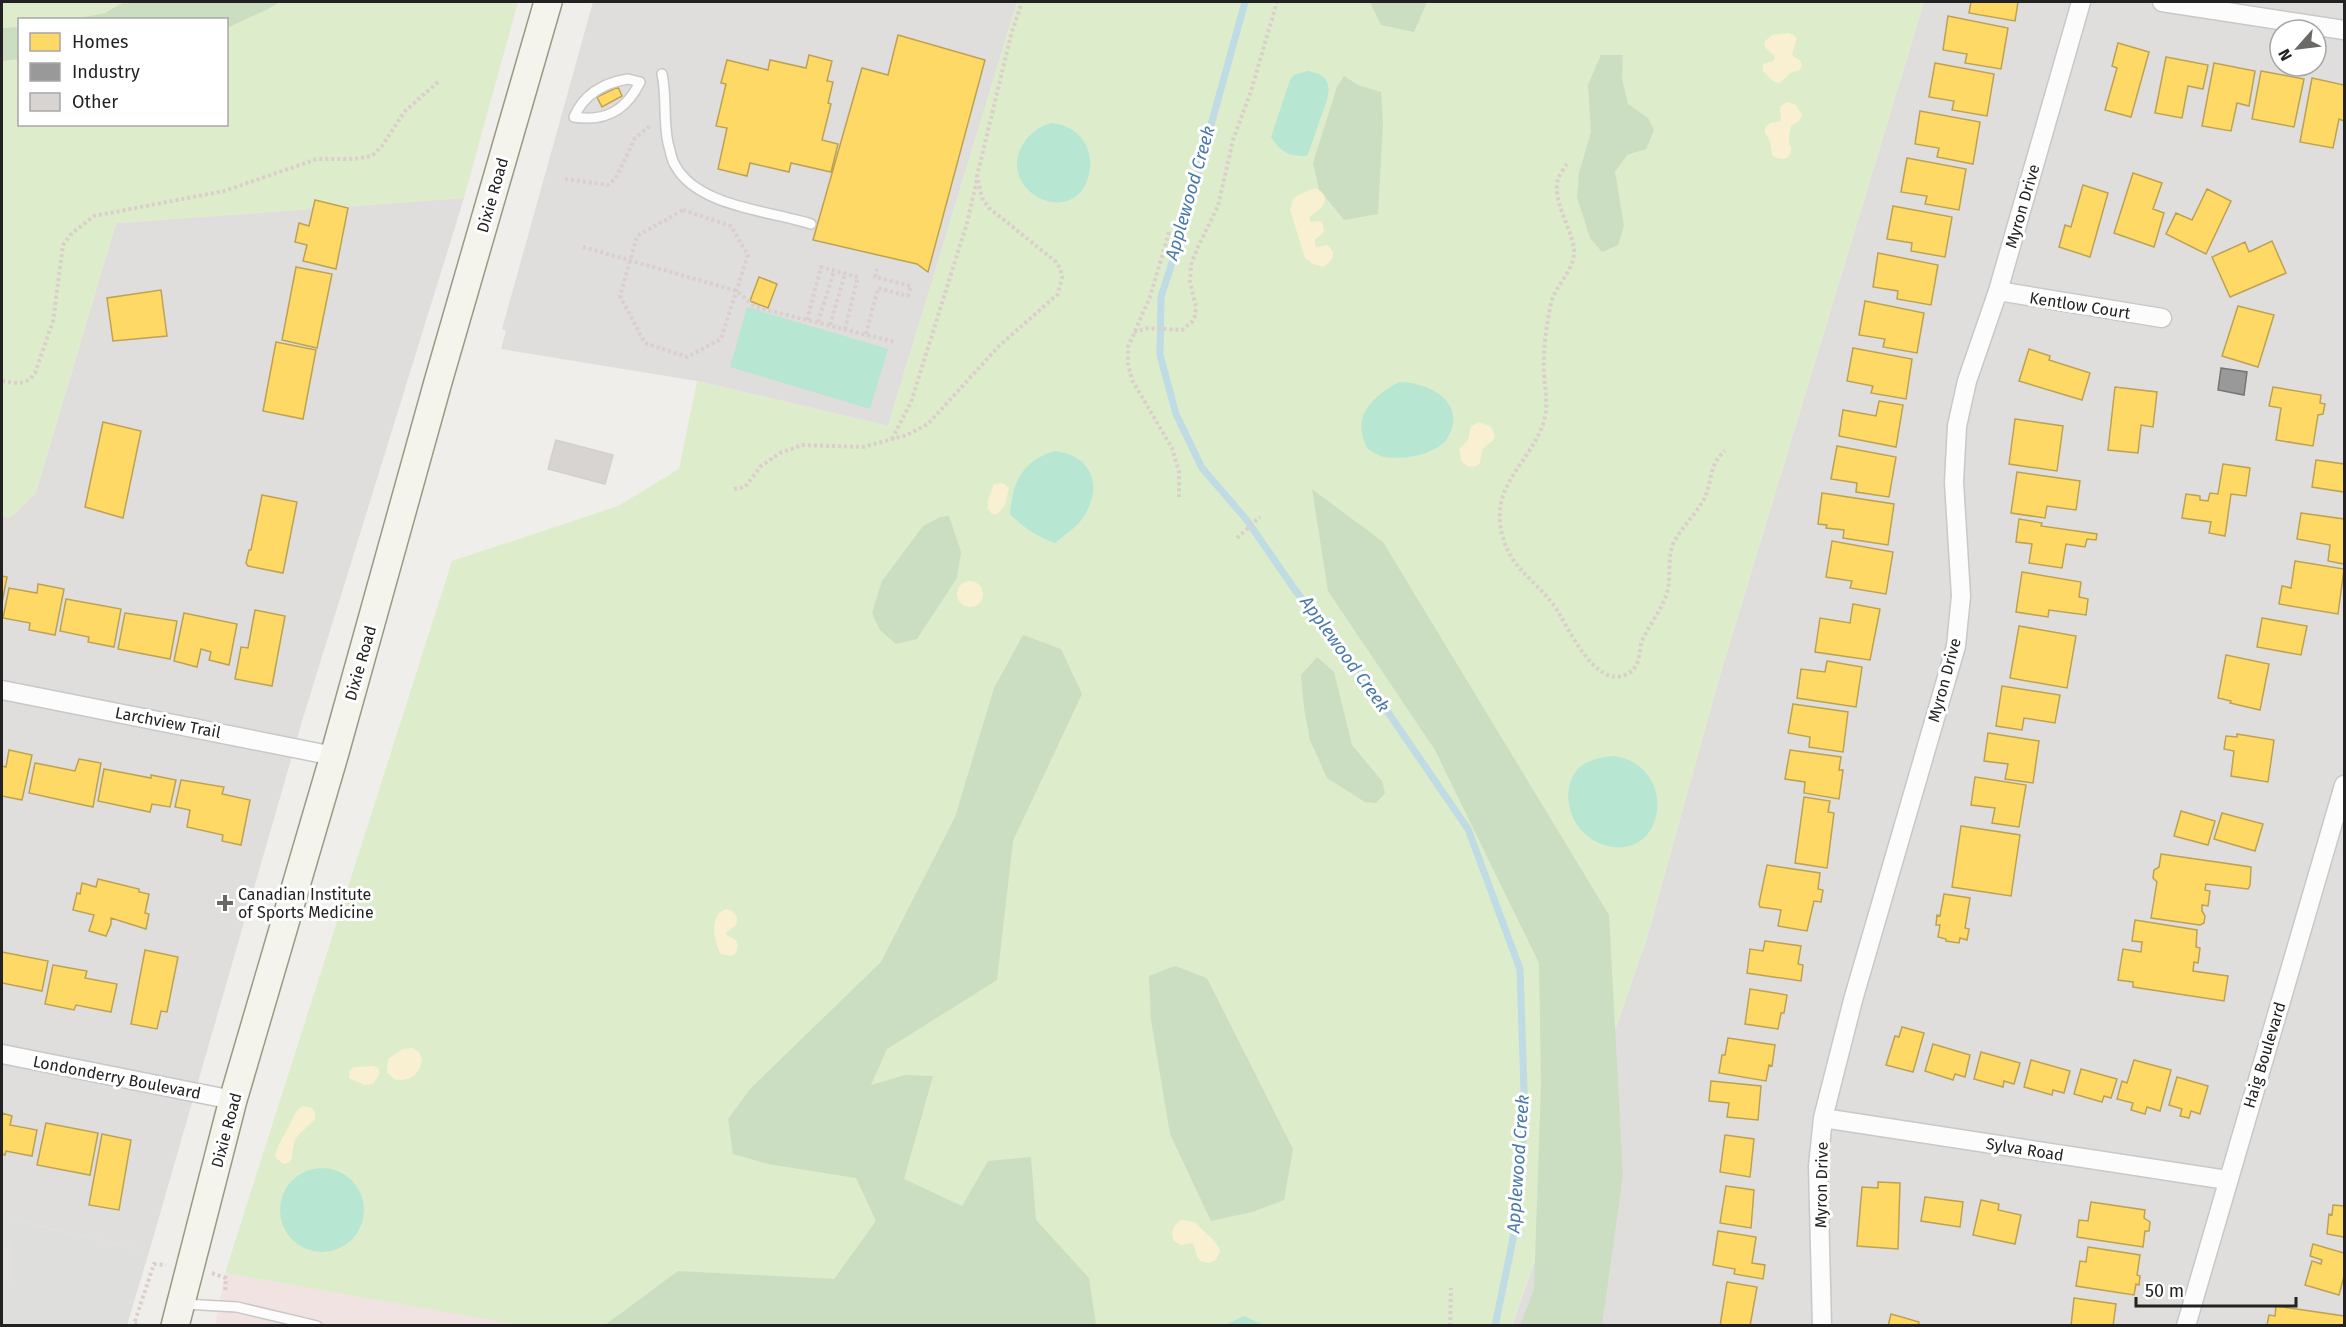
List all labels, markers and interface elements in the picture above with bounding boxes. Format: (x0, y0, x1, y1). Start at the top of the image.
legend (18, 18, 228, 126)
north arrow (2268, 18, 2328, 78)
text: Homes (72, 31, 128, 53)
text: N (2274, 46, 2296, 64)
text: Industry (72, 61, 140, 83)
text: Other (72, 91, 118, 113)
water label: Applewood Creek (1160, 123, 1220, 264)
street label: Dixie Road (473, 156, 512, 235)
street label: Myron Drive (2001, 162, 2044, 250)
street label: Kentlow Court (2028, 288, 2132, 323)
water label: Applewood Creek (1295, 591, 1395, 717)
street label: Dixie Road (341, 624, 380, 703)
street label: Myron Drive (1924, 636, 1965, 724)
street label: Larchview Trail (113, 703, 223, 742)
place label: Canadian Institute of Sports Medicine (238, 885, 374, 922)
marker: Canadian Institute of Sports Medicine (216, 894, 234, 912)
street label: Haig Boulevard (2239, 1000, 2290, 1110)
street label: Londonderry Boulevard (31, 1052, 202, 1103)
street label: Dixie Road (207, 1091, 246, 1170)
water label: Applewood Creek (1502, 1094, 1534, 1235)
street label: Sylva Road (1985, 1134, 2065, 1165)
street label: Myron Drive (1811, 1142, 1832, 1228)
scale bar (2136, 1270, 2296, 1308)
text: 50 m (2145, 1280, 2184, 1302)

